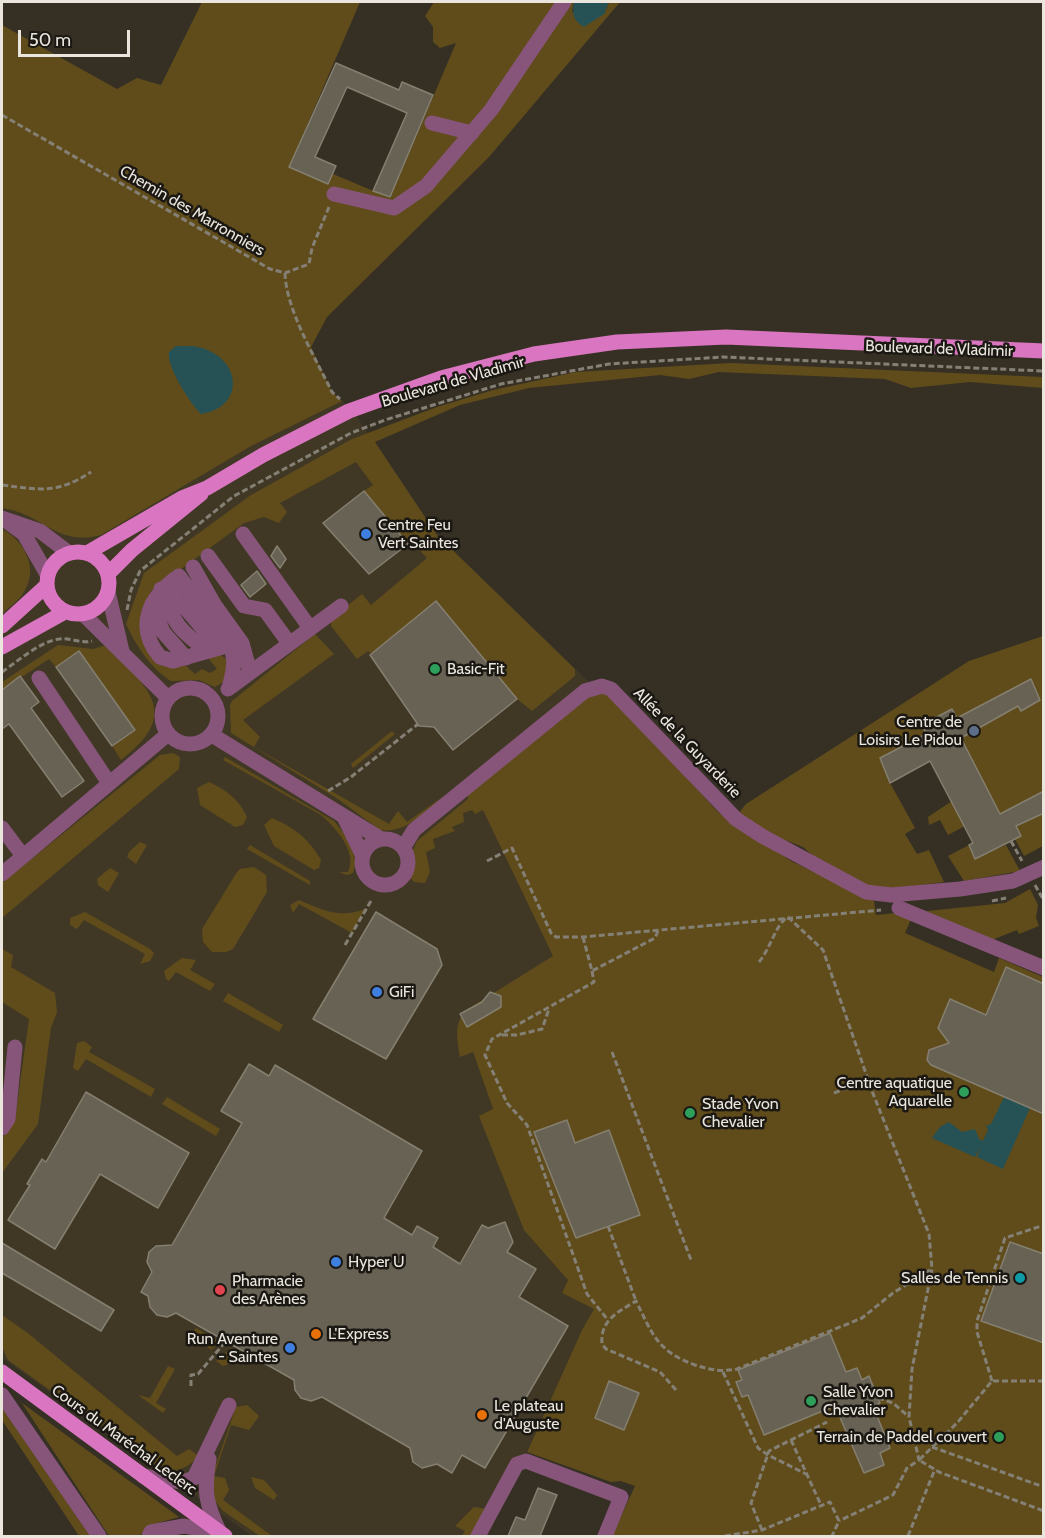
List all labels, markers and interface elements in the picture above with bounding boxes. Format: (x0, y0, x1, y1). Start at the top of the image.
scale bar (21, 18, 134, 56)
text: 50 m (29, 29, 71, 51)
street label: Chemin des Marronniers (116, 162, 268, 260)
street label: Boulevard de Vladimir (865, 337, 1013, 361)
street label: Boulevard de Vladimir (379, 352, 527, 412)
place label: Centre Feu Vert Saintes (378, 515, 458, 553)
marker: Centre Feu Vert Saintes (359, 527, 373, 541)
place label: Basic-Fit (447, 659, 505, 679)
marker: Basic-Fit (428, 662, 442, 676)
street label: Allée de la Guyarderie (629, 684, 745, 802)
place label: Centre de Loisirs Le Pidou (858, 712, 962, 750)
marker: Centre de Loisirs Le Pidou (967, 724, 981, 738)
place label: GiFi (389, 982, 414, 1002)
marker: GiFi (370, 985, 384, 999)
place label: Centre aquatique Aquarelle (837, 1073, 952, 1111)
marker: Centre aquatique Aquarelle (957, 1085, 971, 1099)
place label: Stade Yvon Chevalier (702, 1094, 779, 1132)
marker: Stade Yvon Chevalier (683, 1106, 697, 1120)
place label: Hyper U (348, 1252, 405, 1272)
marker: Hyper U (329, 1255, 343, 1269)
place label: Salles de Tennis (901, 1268, 1008, 1288)
place label: Pharmacie des Arènes (232, 1271, 306, 1309)
marker: Salles de Tennis (1013, 1271, 1027, 1285)
marker: Pharmacie des Arènes (213, 1283, 227, 1297)
place label: L'Express (328, 1324, 389, 1344)
marker: L'Express (309, 1327, 323, 1341)
place label: Run Aventure - Saintes (187, 1329, 278, 1367)
marker: Run Aventure - Saintes (283, 1341, 297, 1355)
street label: Cours du Maréchal Leclerc (48, 1381, 200, 1499)
place label: Salle Yvon Chevalier (823, 1382, 893, 1420)
marker: Salle Yvon Chevalier (804, 1394, 818, 1408)
place label: Le plateau d'Auguste (494, 1396, 563, 1434)
marker: Le plateau d'Auguste (475, 1408, 489, 1422)
place label: Terrain de Paddel couvert (817, 1427, 987, 1447)
marker: Terrain de Paddel couvert (992, 1430, 1006, 1444)

